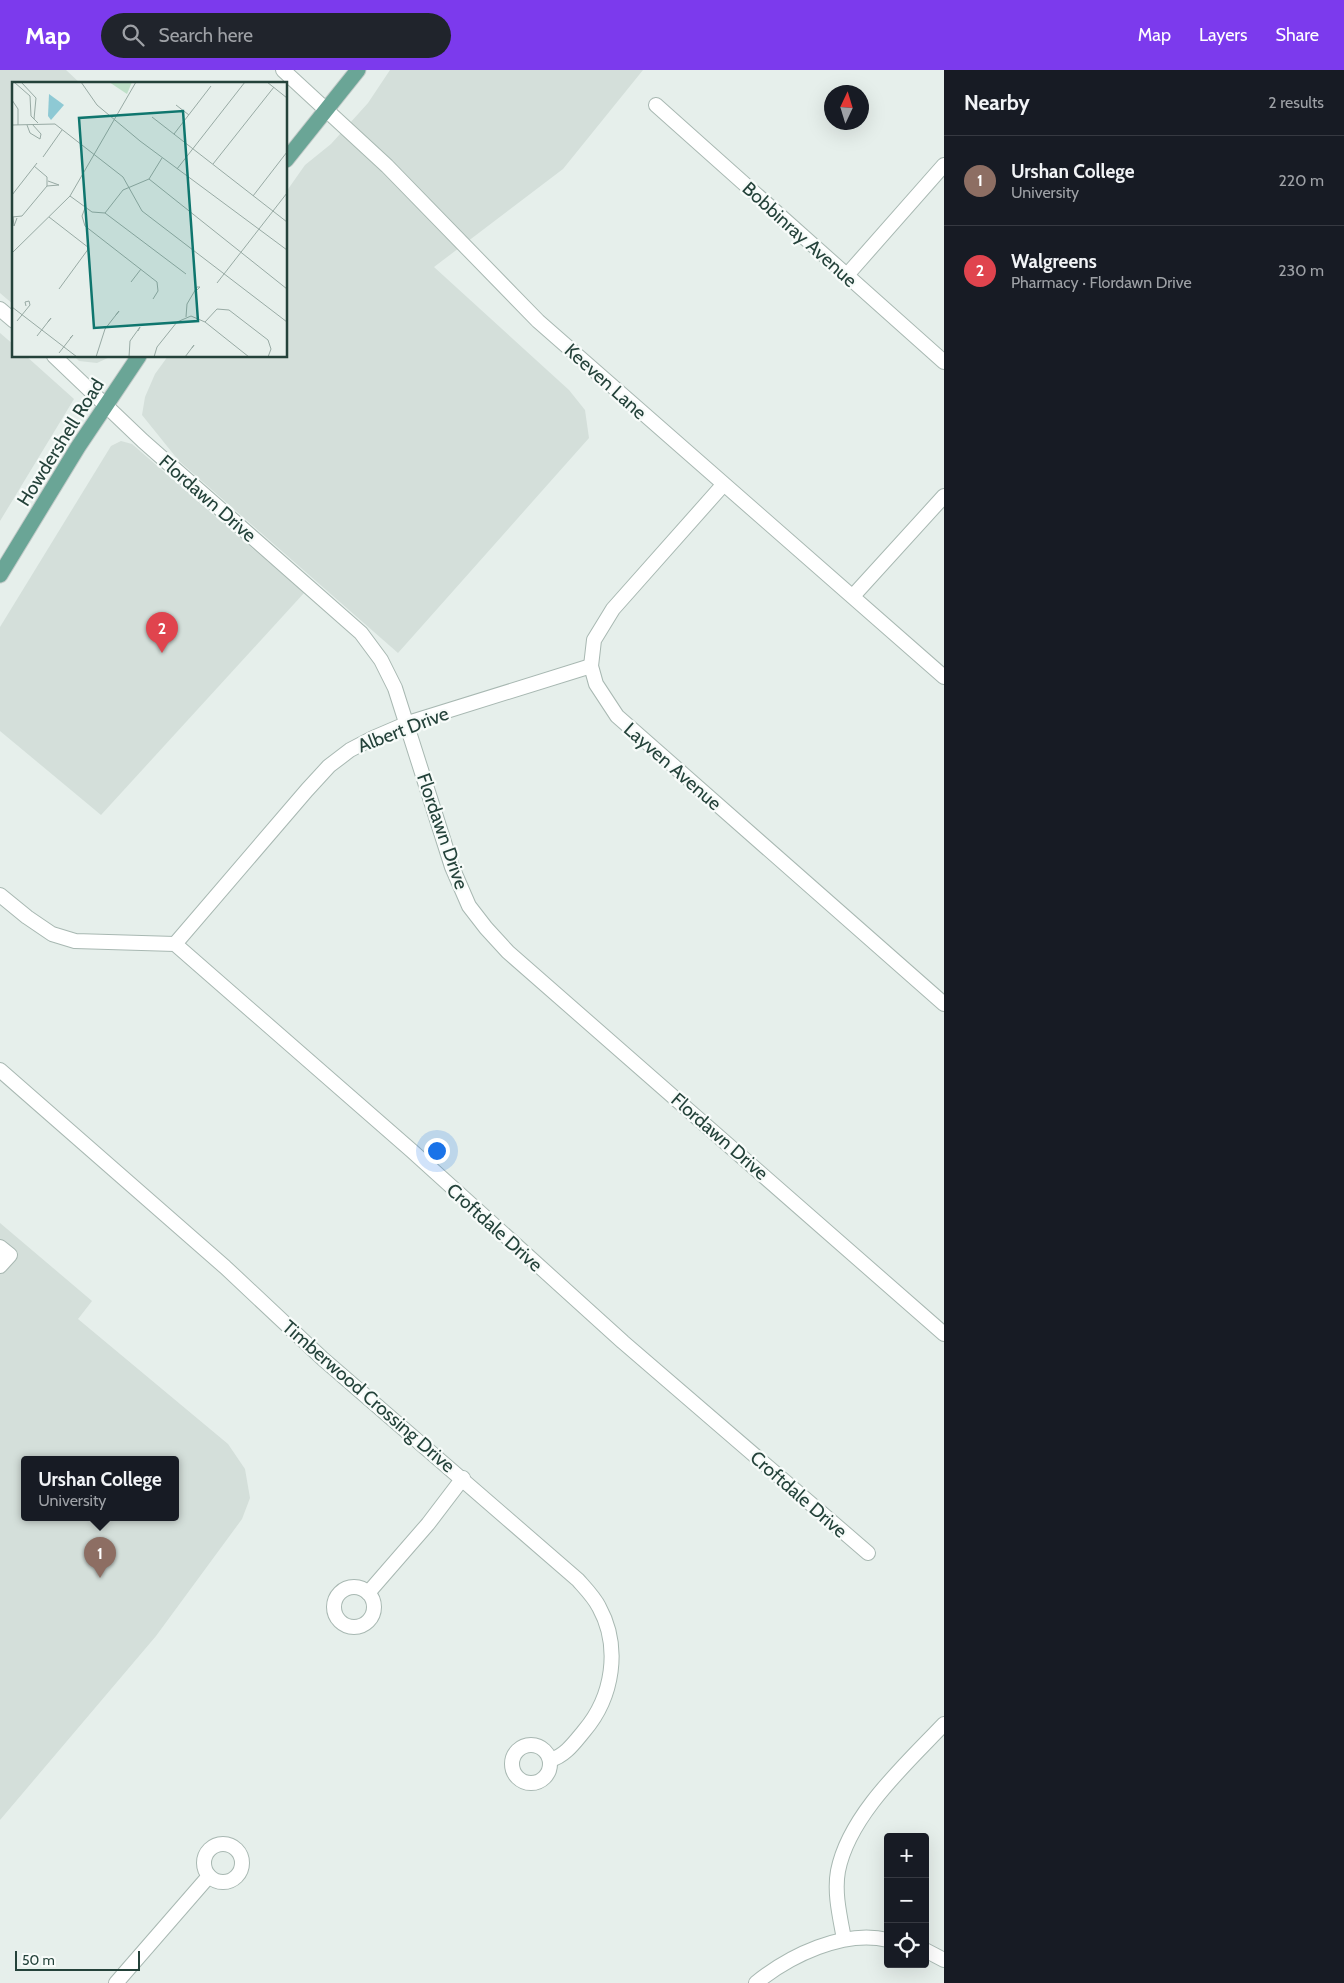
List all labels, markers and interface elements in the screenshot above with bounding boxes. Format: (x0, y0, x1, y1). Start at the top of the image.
search box (101, 13, 451, 58)
text: Map (25, 21, 71, 50)
icon: search (119, 21, 147, 49)
text: Search here (159, 24, 253, 47)
text: Map (1138, 24, 1171, 46)
text: Layers (1199, 24, 1248, 46)
text: Share (1276, 24, 1319, 46)
inset map (12, 82, 288, 358)
north arrow (824, 85, 869, 130)
text: Nearby (964, 90, 1030, 115)
text: 2 results (1268, 93, 1324, 112)
text: Urshan College (1011, 160, 1134, 183)
text: 1 (977, 171, 983, 190)
text: 220 m (1278, 171, 1324, 190)
street label: Bobbinray Avenue (738, 177, 862, 292)
text: University (1011, 183, 1079, 202)
text: Walgreens (1011, 250, 1097, 273)
text: 2 (976, 261, 984, 280)
text: 230 m (1278, 261, 1324, 280)
text: Pharmacy · Flordawn Drive (1011, 273, 1192, 292)
street label: Keeven Lane (560, 339, 652, 424)
street label: Howdershell Road (12, 374, 109, 510)
street label: Flordawn Drive (154, 450, 261, 547)
pin: 2 (146, 612, 178, 653)
street label: Albert Drive (354, 702, 452, 757)
street label: Layven Avenue (619, 718, 726, 815)
street label: Flordawn Drive (412, 770, 473, 892)
street label: Flordawn Drive (666, 1088, 773, 1185)
your location (424, 1138, 450, 1164)
street label: Croftdale Drive (442, 1178, 548, 1277)
street label: Timberwood Crossing Drive (278, 1315, 460, 1478)
street label: Croftdale Drive (745, 1446, 852, 1543)
popup (21, 1456, 179, 1521)
text: Urshan College (38, 1468, 162, 1491)
text: University (38, 1491, 106, 1510)
pin: 1 (84, 1537, 116, 1578)
map controls (884, 1833, 929, 1968)
button: + (884, 1833, 929, 1878)
button: − (884, 1878, 929, 1923)
button: locate (884, 1923, 929, 1968)
scale bar (15, 1948, 140, 1971)
text: 50 m (22, 1951, 55, 1969)

